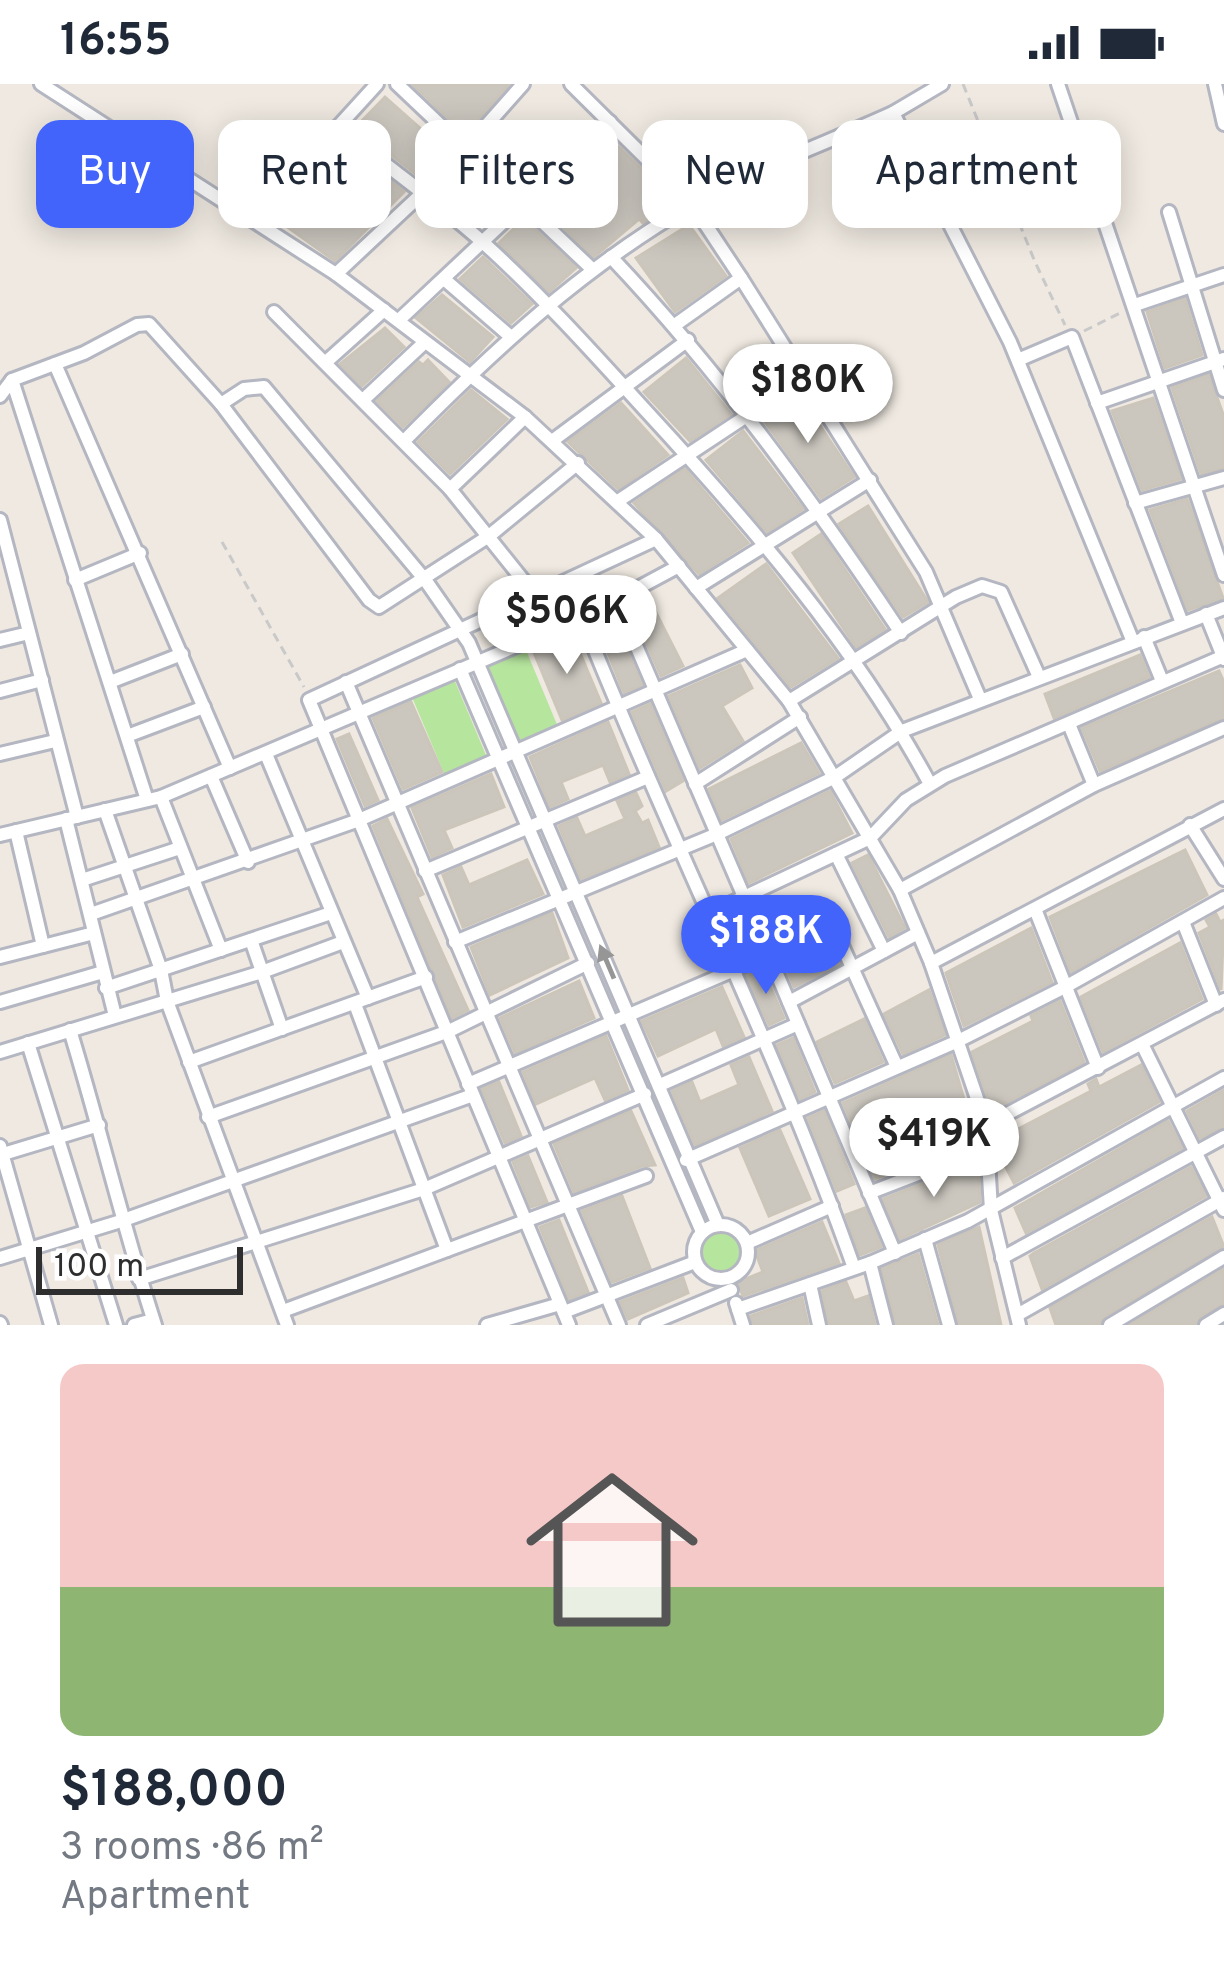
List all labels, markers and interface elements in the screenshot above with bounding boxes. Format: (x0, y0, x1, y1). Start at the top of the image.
text: 16:55 (60, 14, 172, 71)
chip: Buy (36, 120, 194, 228)
chip: Rent (218, 120, 391, 228)
chip: Filters (415, 120, 618, 228)
chip: New (642, 120, 808, 228)
chip: Apartment (832, 120, 1121, 228)
pin: $180K (724, 344, 892, 446)
text: $180K (750, 358, 866, 407)
pin: $506K (483, 575, 651, 677)
text: $506K (505, 589, 629, 638)
pin: $188K (682, 895, 850, 997)
text: $188K (708, 909, 824, 958)
one-way arrow (597, 944, 617, 979)
pin: $419K (850, 1098, 1018, 1200)
text: $419K (876, 1112, 992, 1161)
scale bar (36, 1241, 243, 1294)
text: 100 m (54, 1247, 144, 1289)
icon: home (504, 1442, 720, 1658)
text: $188,000 (60, 1760, 288, 1825)
text: 3 rooms · 86 m² (60, 1825, 324, 1874)
text: Apartment (60, 1874, 250, 1923)

